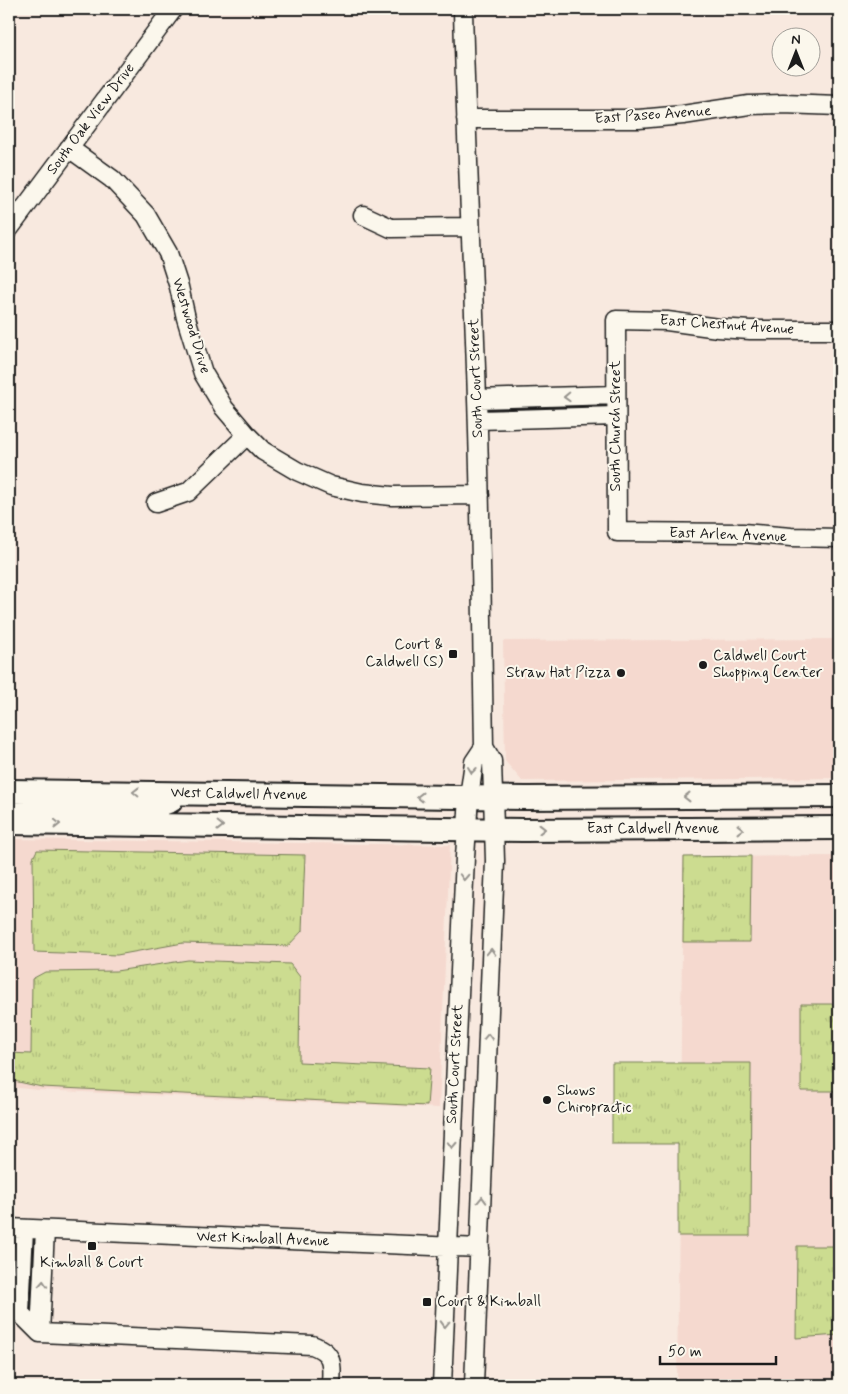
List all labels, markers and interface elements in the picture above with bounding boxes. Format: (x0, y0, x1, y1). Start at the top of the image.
north arrow (770, 28, 820, 78)
text: N (791, 31, 801, 49)
street label: South Oak View Drive (42, 59, 140, 179)
street label: East Paseo Avenue (594, 101, 712, 129)
street label: Westwood Drive (167, 276, 215, 377)
street label: East Chestnut Avenue (659, 310, 795, 340)
street label: South Court Street (464, 318, 488, 438)
street label: South Church Street (606, 360, 626, 492)
one-way arrow (563, 392, 571, 402)
street label: East Arlen Avenue (669, 523, 787, 547)
place label: Court & Caldwell (S) (365, 635, 444, 672)
place label: Caldwell Court Shopping Center (713, 646, 823, 683)
marker: Court & Caldwell (S) (447, 648, 459, 660)
marker: Caldwell Court Shopping Center (697, 659, 709, 671)
place label: Straw Hat Pizza (506, 663, 611, 683)
marker: Straw Hat Pizza (615, 667, 627, 679)
one-way arrow (468, 766, 478, 775)
street label: West Caldwell Avenue (170, 783, 308, 805)
one-way arrow (131, 787, 139, 798)
one-way arrow (416, 791, 424, 802)
one-way arrow (682, 792, 690, 803)
one-way arrow (54, 819, 62, 829)
street label: East Caldwell Avenue (587, 819, 719, 839)
one-way arrow (216, 821, 224, 831)
one-way arrow (539, 824, 547, 834)
one-way arrow (736, 824, 744, 834)
one-way arrow (458, 874, 469, 882)
one-way arrow (486, 948, 496, 956)
street label: South Court Street (442, 1004, 468, 1124)
one-way arrow (483, 1033, 493, 1040)
place label: Shows Chiropractic (557, 1081, 632, 1118)
marker: Shows Chiropractic (541, 1094, 553, 1106)
one-way arrow (446, 1141, 457, 1149)
one-way arrow (476, 1195, 487, 1203)
street label: West Kimball Avenue (196, 1227, 330, 1251)
marker: Kimball & Court (86, 1240, 98, 1252)
place label: Kimball & Court (40, 1253, 144, 1273)
one-way arrow (37, 1280, 48, 1288)
place label: Court & Kimball (437, 1292, 541, 1312)
marker: Court & Kimball (421, 1296, 433, 1308)
one-way arrow (439, 1321, 450, 1329)
scale bar (660, 1334, 777, 1366)
text: 50 m (668, 1342, 702, 1362)

